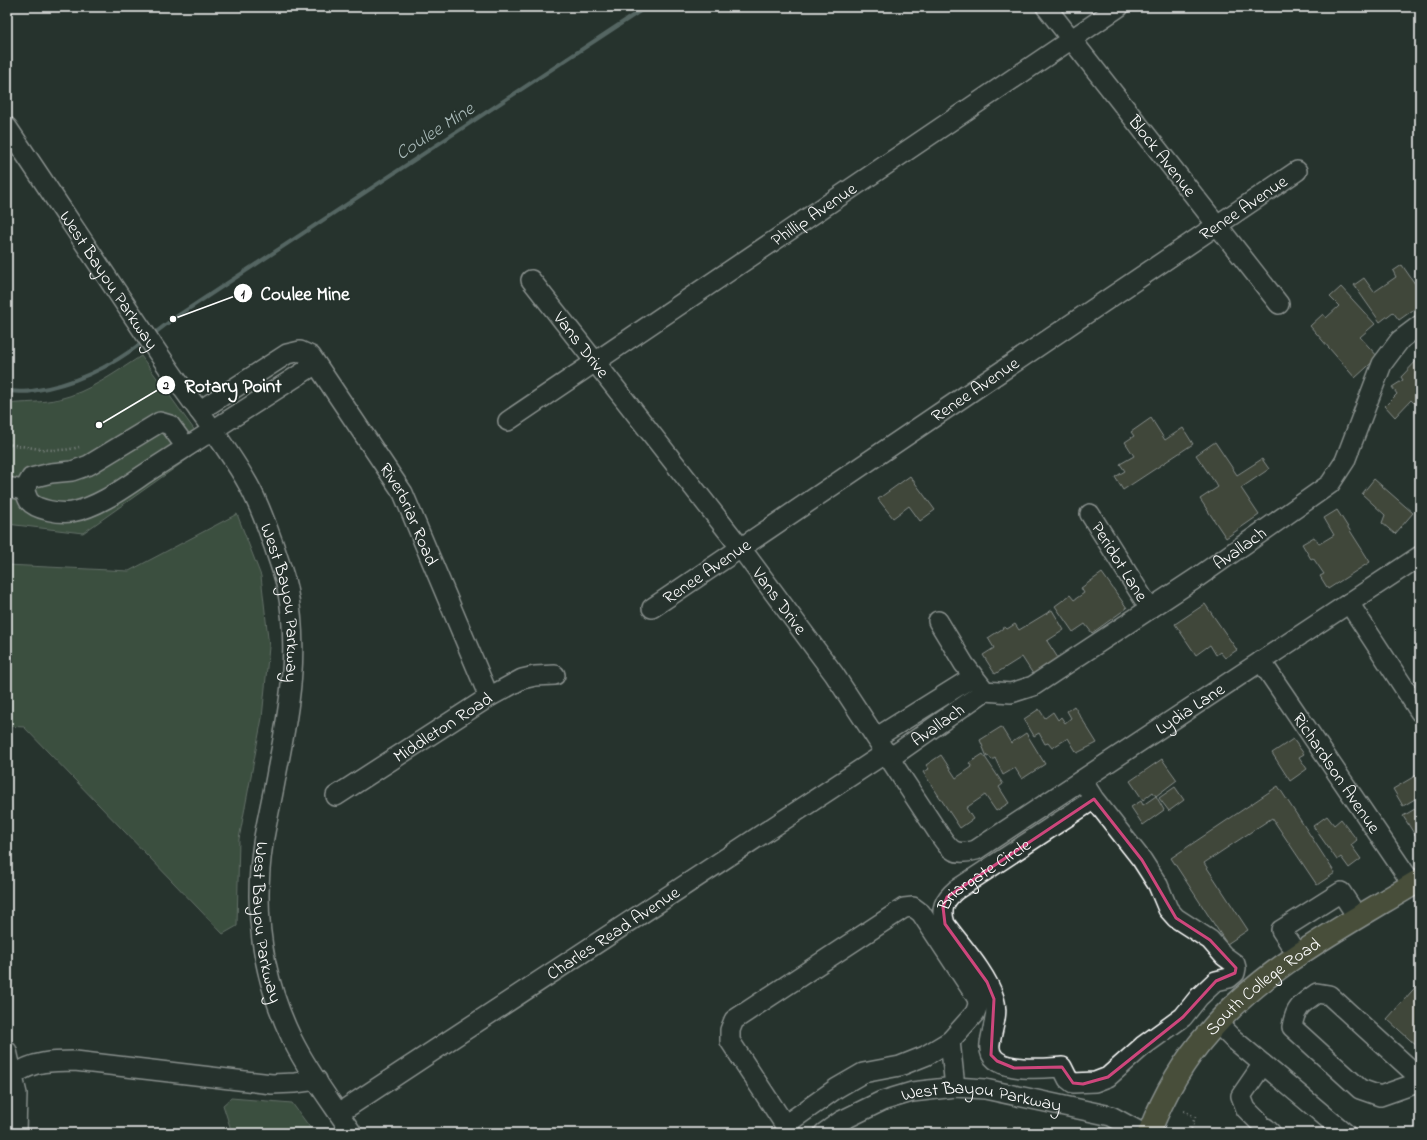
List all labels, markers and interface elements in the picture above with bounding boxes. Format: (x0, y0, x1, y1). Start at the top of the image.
water label: Coulee Mine (391, 96, 481, 168)
street label: Block Avenue (1120, 110, 1202, 204)
street label: Renee Avenue (1195, 169, 1294, 248)
street label: Phillip Avenue (766, 177, 863, 254)
street label: West Bayou Parkway (52, 206, 163, 356)
callout: Coulee Mine (233, 278, 357, 309)
text: Coulee Mine (261, 282, 350, 309)
text: 1 (241, 286, 245, 304)
street label: Vans Drive (545, 306, 615, 385)
street label: Renee Avenue (927, 351, 1026, 430)
callout: Rotary Point (156, 370, 289, 401)
text: Rotary Point (184, 374, 282, 403)
text: 2 (162, 377, 169, 395)
street label: Riverbriar Road (371, 458, 443, 570)
street label: Peridot Lane (1083, 518, 1154, 608)
street label: West Bayou Parkway (252, 520, 304, 684)
street label: Avallach (1208, 522, 1273, 577)
street label: Renee Avenue (658, 533, 758, 612)
street label: Vans Drive (744, 562, 813, 642)
street label: Lydia Lane (1151, 677, 1231, 743)
street label: Middleton Road (389, 687, 498, 770)
street label: Avallach (906, 698, 971, 754)
street label: Richardson Avenue (1285, 708, 1386, 840)
street label: Briargate Circle (932, 832, 1038, 916)
street label: West Bayou Parkway (244, 840, 287, 1007)
street label: Charles Read Avenue (542, 880, 687, 988)
street label: South College Road (1200, 932, 1327, 1042)
street label: West Bayou Parkway (898, 1076, 1064, 1120)

